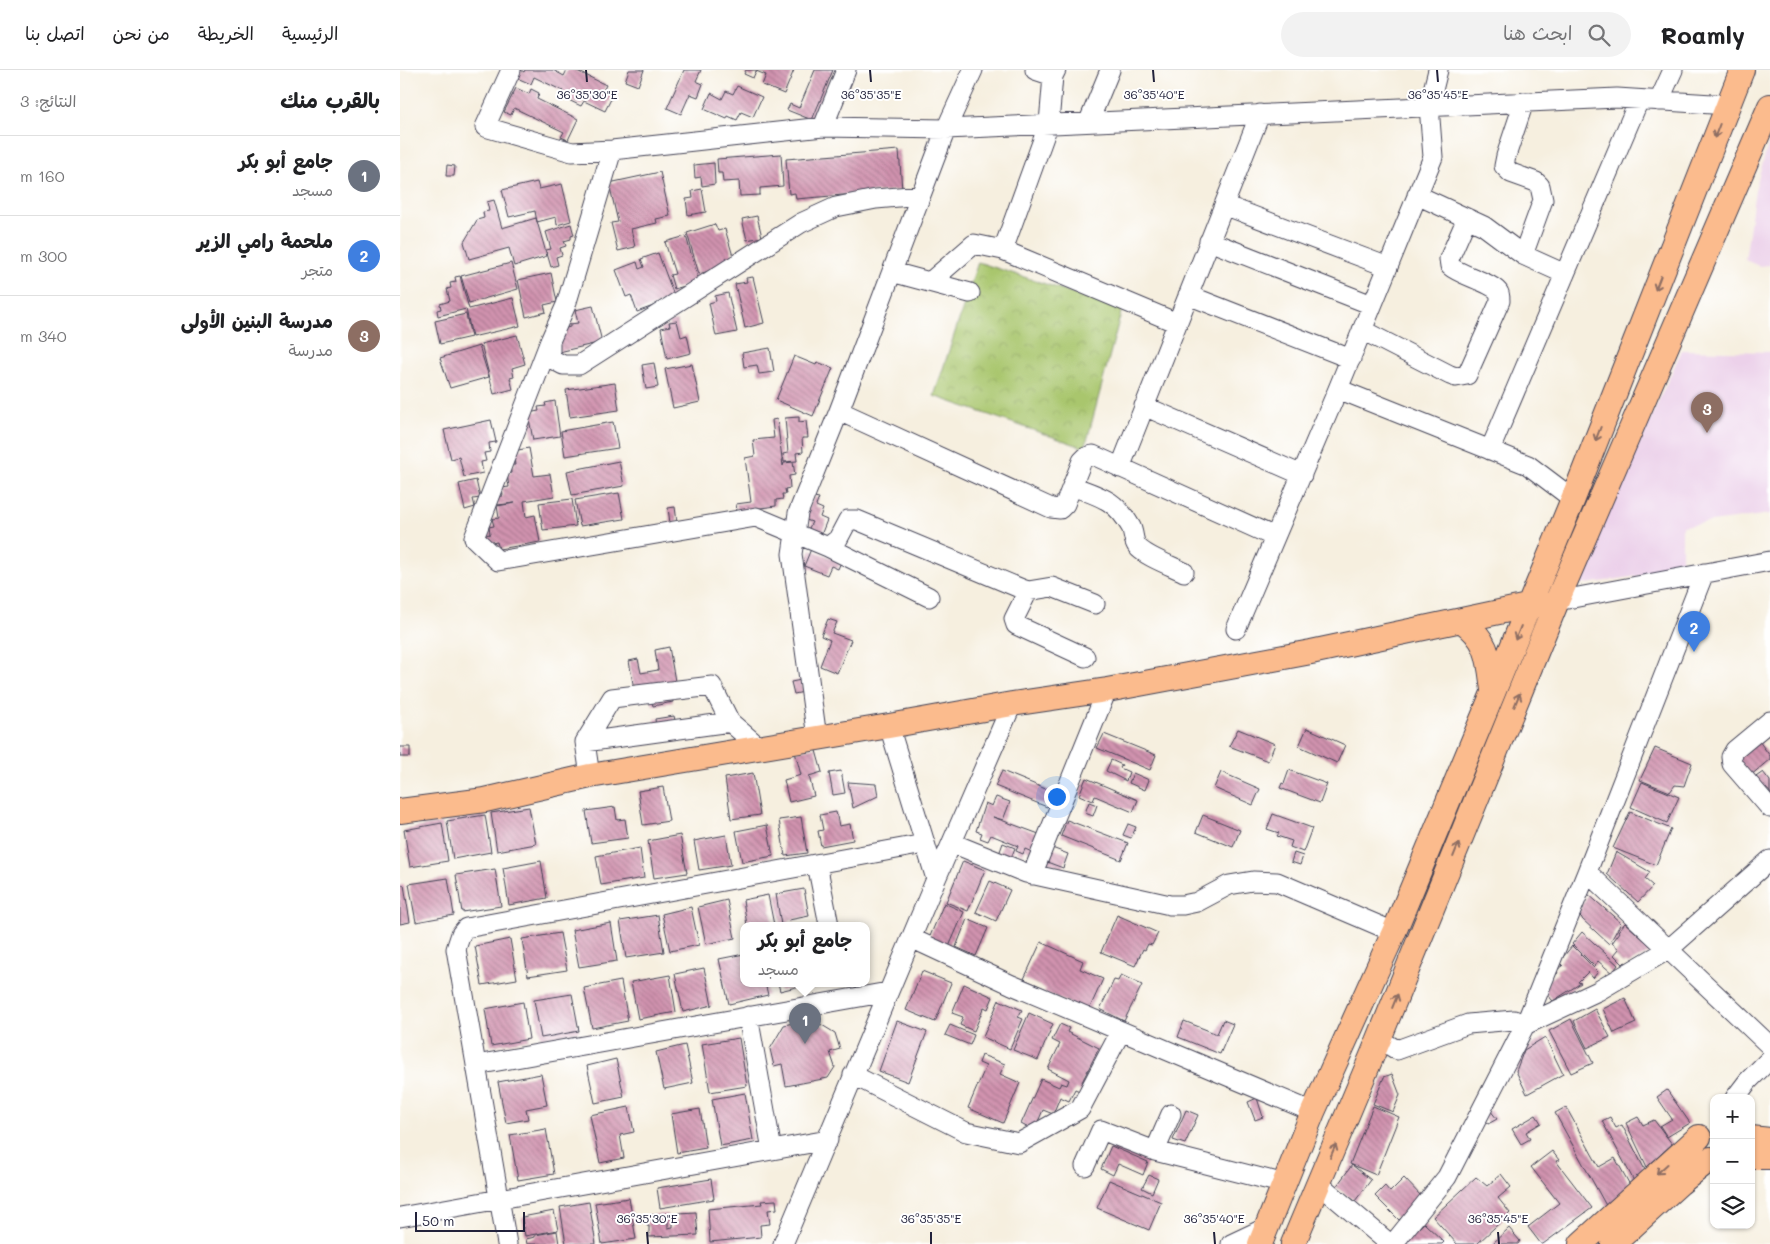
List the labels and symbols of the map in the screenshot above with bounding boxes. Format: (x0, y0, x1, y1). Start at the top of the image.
text: 36°35'30"E (556, 86, 618, 102)
text: 36°35'35"E (841, 86, 901, 102)
text: 36°35'40"E (1123, 86, 1185, 102)
text: 36°35'45"E (1408, 86, 1468, 102)
one-way arrow (1712, 123, 1722, 138)
one-way arrow (1653, 274, 1662, 290)
pin: 3 (1691, 392, 1723, 433)
one-way arrow (1593, 426, 1603, 441)
pin: 2 (1678, 611, 1710, 652)
one-way arrow (1512, 625, 1522, 640)
one-way arrow (1513, 692, 1522, 708)
your location (1044, 784, 1070, 810)
one-way arrow (1452, 843, 1461, 858)
one-way arrow (1391, 994, 1400, 1009)
pin: 1 (789, 1003, 821, 1044)
one-way arrow (1328, 1144, 1338, 1159)
one-way arrow (1656, 1163, 1669, 1175)
scale bar (415, 1209, 525, 1232)
text: 36°35'30"E (616, 1210, 678, 1226)
text: 36°35'35"E (901, 1210, 961, 1226)
text: 36°35'40"E (1183, 1210, 1245, 1226)
text: 36°35'45"E (1468, 1210, 1528, 1226)

